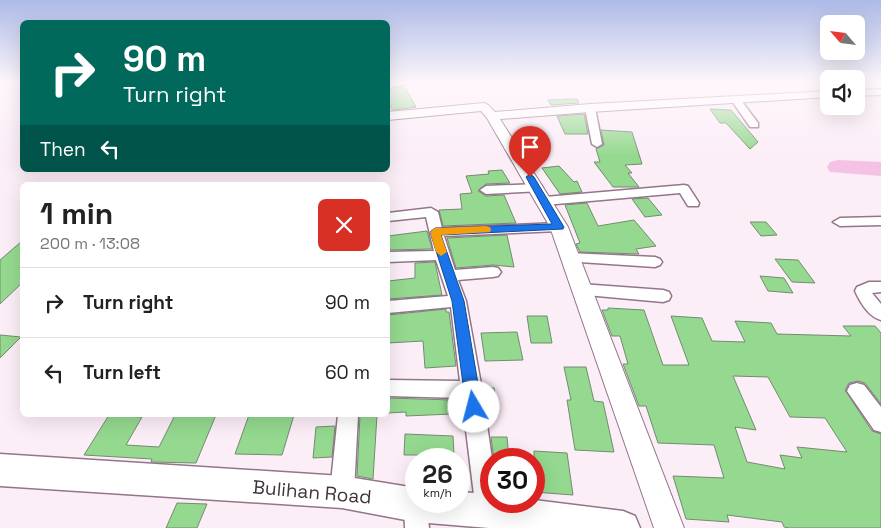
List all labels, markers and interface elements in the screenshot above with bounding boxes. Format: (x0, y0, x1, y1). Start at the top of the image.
north arrow (820, 15, 865, 60)
map controls (820, 15, 865, 115)
text: 90 m (123, 37, 206, 81)
icon: right (40, 40, 105, 105)
button: sound (820, 70, 865, 115)
text: Turn right (123, 80, 226, 108)
pin (509, 126, 551, 177)
icon: arrive (516, 133, 544, 161)
icon: left (96, 135, 124, 163)
text: Then (40, 137, 86, 162)
text: 1 min (40, 194, 113, 233)
button: close (318, 199, 370, 251)
text: 200 m · 13:08 (40, 233, 140, 254)
icon: right (40, 289, 68, 317)
text: Turn right (83, 290, 173, 315)
text: 90 m (325, 290, 370, 315)
icon: left (40, 359, 68, 387)
text: Turn left (83, 360, 161, 385)
text: 60 m (325, 360, 370, 385)
position arrow (447, 380, 499, 432)
speed limit sign: 30 (480, 448, 545, 513)
text: 26 (422, 458, 453, 490)
street label: Bulihan Road (252, 474, 372, 510)
text: km/h (423, 485, 452, 501)

